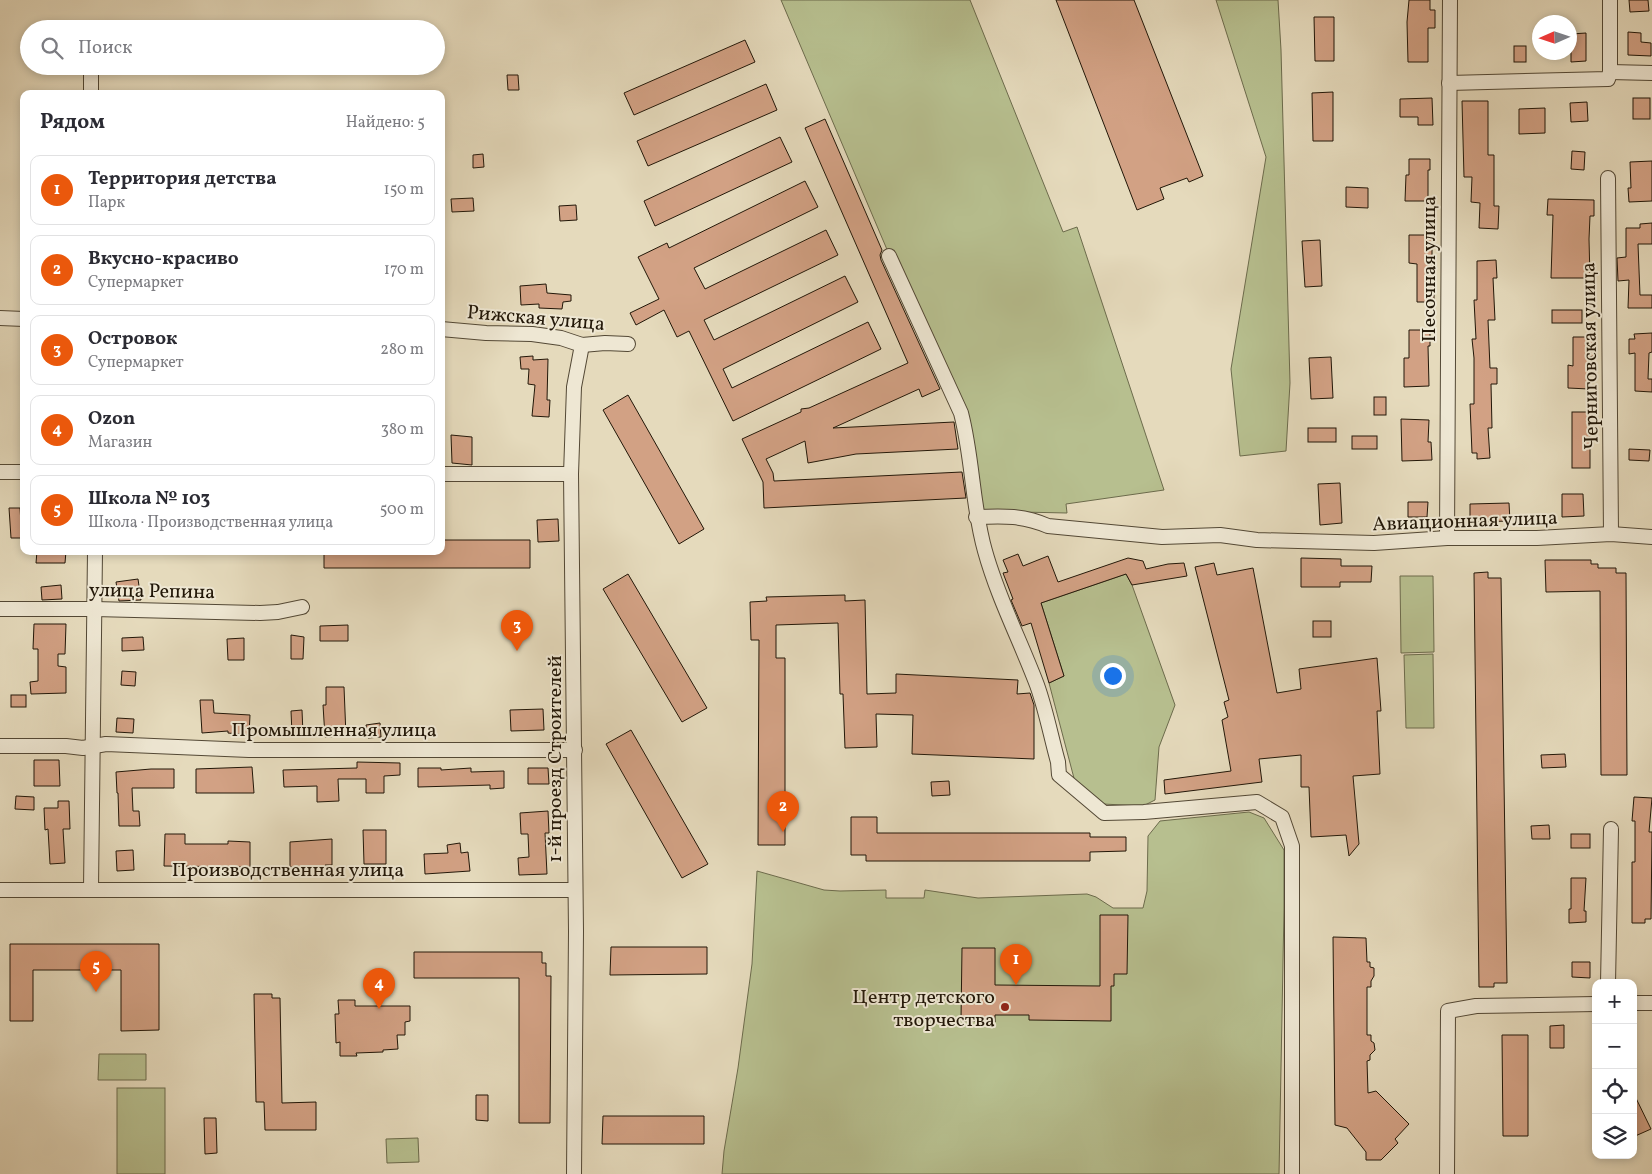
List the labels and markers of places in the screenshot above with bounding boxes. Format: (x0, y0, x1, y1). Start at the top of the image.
pin: 3 (501, 610, 533, 651)
pin: 2 (767, 791, 799, 832)
pin: 1 (1000, 944, 1032, 985)
pin: 5 (80, 951, 112, 992)
pin: 4 (363, 968, 395, 1009)
place label: Центр детского творчества (852, 984, 995, 1035)
marker: Центр детского творчества (999, 1001, 1011, 1013)

